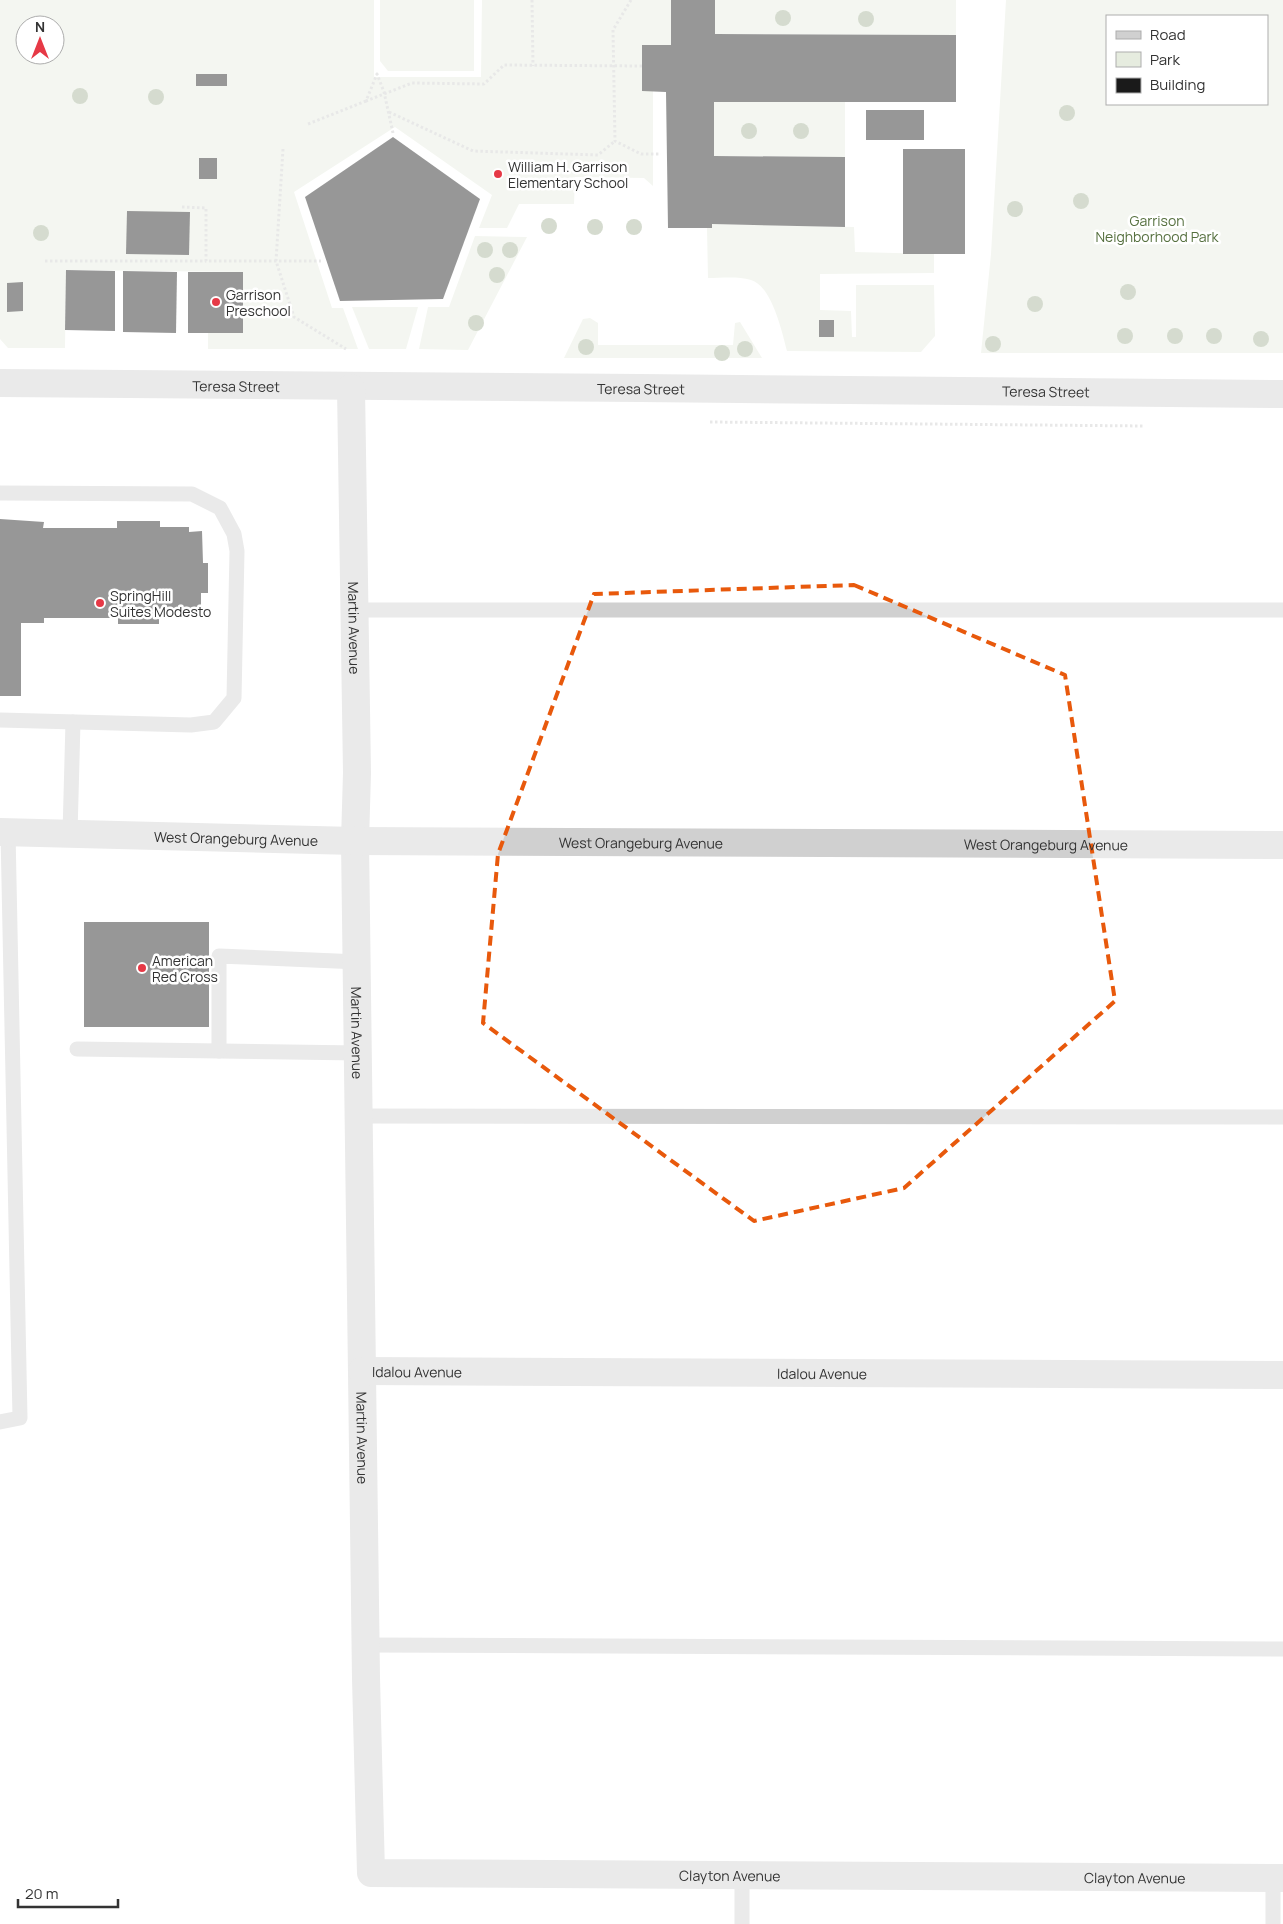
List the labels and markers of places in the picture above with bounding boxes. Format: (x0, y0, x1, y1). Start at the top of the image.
place label: William H. Garrison Elementary School (508, 157, 628, 192)
marker: William H. Garrison Elementary School (492, 168, 504, 180)
place label: Garrison Preschool (226, 285, 291, 320)
marker: Garrison Preschool (210, 296, 222, 308)
place label: SpringHill Suites Modesto (110, 586, 211, 621)
marker: SpringHill Suites Modesto (94, 597, 106, 609)
place label: American Red Cross (152, 951, 218, 986)
marker: American Red Cross (136, 962, 148, 974)

